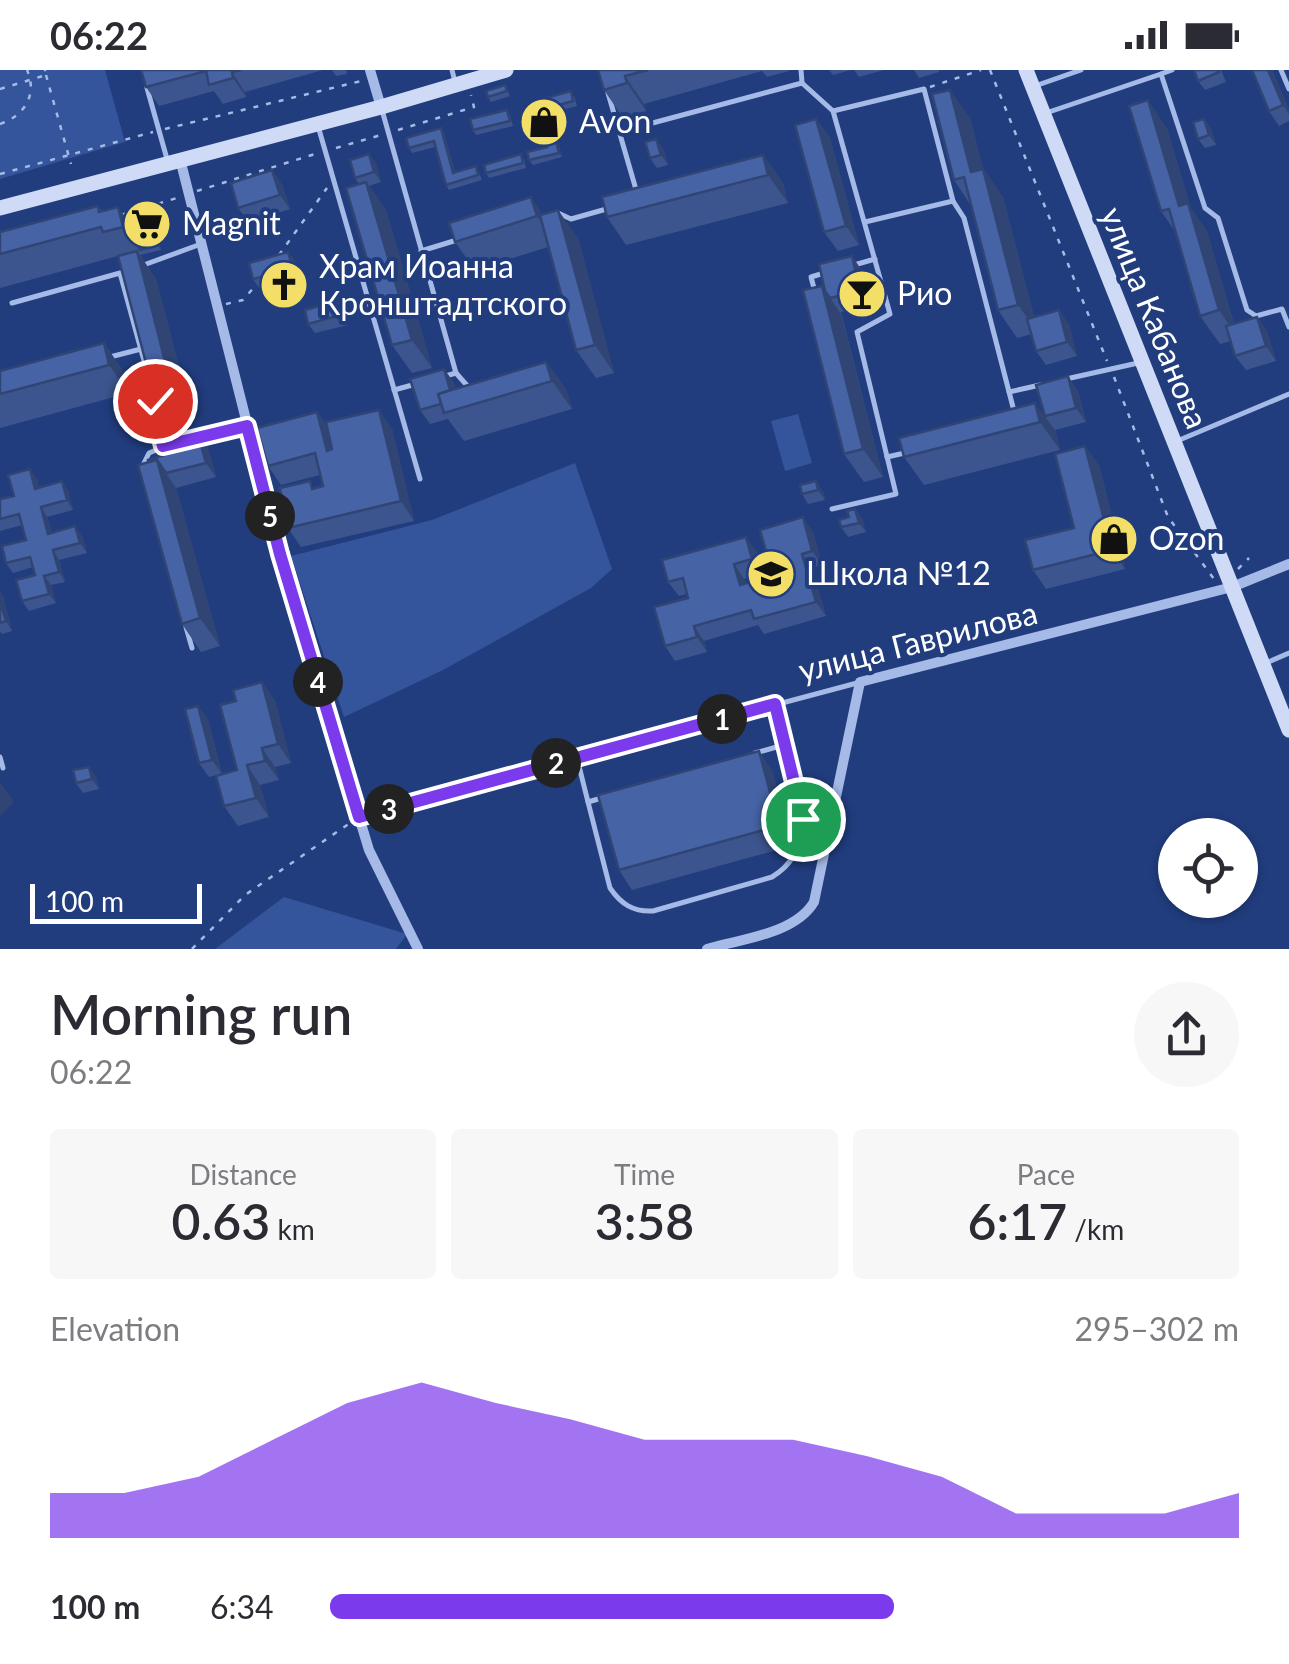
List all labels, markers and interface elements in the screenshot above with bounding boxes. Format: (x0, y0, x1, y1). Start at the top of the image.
text: 06:22 (50, 12, 148, 58)
shop icon: Avon (518, 96, 570, 148)
place label: Avon (579, 101, 651, 140)
supermarket icon: Magnit (121, 198, 173, 250)
street label: улица Кабанова (1093, 201, 1218, 434)
place label: Magnit (182, 203, 281, 242)
place label: Храм Иоанна Кронштадтского (319, 246, 567, 322)
church icon: Храм Иоанна Кронштадтского (258, 259, 310, 311)
bar icon: Рио (836, 268, 888, 320)
place label: Рио (897, 273, 952, 312)
pin (113, 359, 198, 444)
icon: check (128, 374, 183, 429)
pin: 5 (245, 491, 295, 541)
text: 5 (262, 499, 278, 533)
shop icon: Ozon (1088, 513, 1140, 565)
place label: Ozon (1149, 518, 1224, 557)
school or university icon: Школа №12 (745, 548, 797, 600)
place label: Школа №12 (806, 553, 991, 592)
street label: улица Гаврилова (794, 592, 1041, 689)
pin: 4 (293, 657, 343, 707)
text: 4 (310, 665, 326, 699)
pin: 1 (697, 694, 747, 744)
text: 1 (714, 702, 730, 736)
pin: 2 (531, 738, 581, 788)
text: 2 (548, 746, 564, 780)
pin (761, 777, 846, 862)
pin: 3 (364, 784, 414, 834)
text: 3 (381, 792, 397, 826)
icon: arrive (776, 792, 831, 847)
map controls (1158, 818, 1258, 918)
button: locate (1158, 818, 1258, 918)
scale bar (30, 879, 202, 924)
text: 100 m (45, 884, 124, 918)
text: Morning run (50, 981, 352, 1047)
button: share (1134, 982, 1239, 1087)
text: 06:22 (50, 1052, 132, 1091)
text: Distance (189, 1157, 297, 1191)
text: Time (614, 1157, 675, 1191)
text: Pace (1017, 1157, 1075, 1191)
text: 0.63 (172, 1191, 270, 1251)
text: 3:58 (595, 1191, 694, 1251)
text: 6:17 (967, 1191, 1067, 1251)
text: km (270, 1212, 315, 1246)
text: /km (1067, 1212, 1124, 1246)
text: Elevation (50, 1309, 180, 1348)
text: 295–302 m (1075, 1309, 1239, 1348)
text: 100 m (50, 1587, 140, 1626)
text: 6:34 (210, 1587, 274, 1626)

